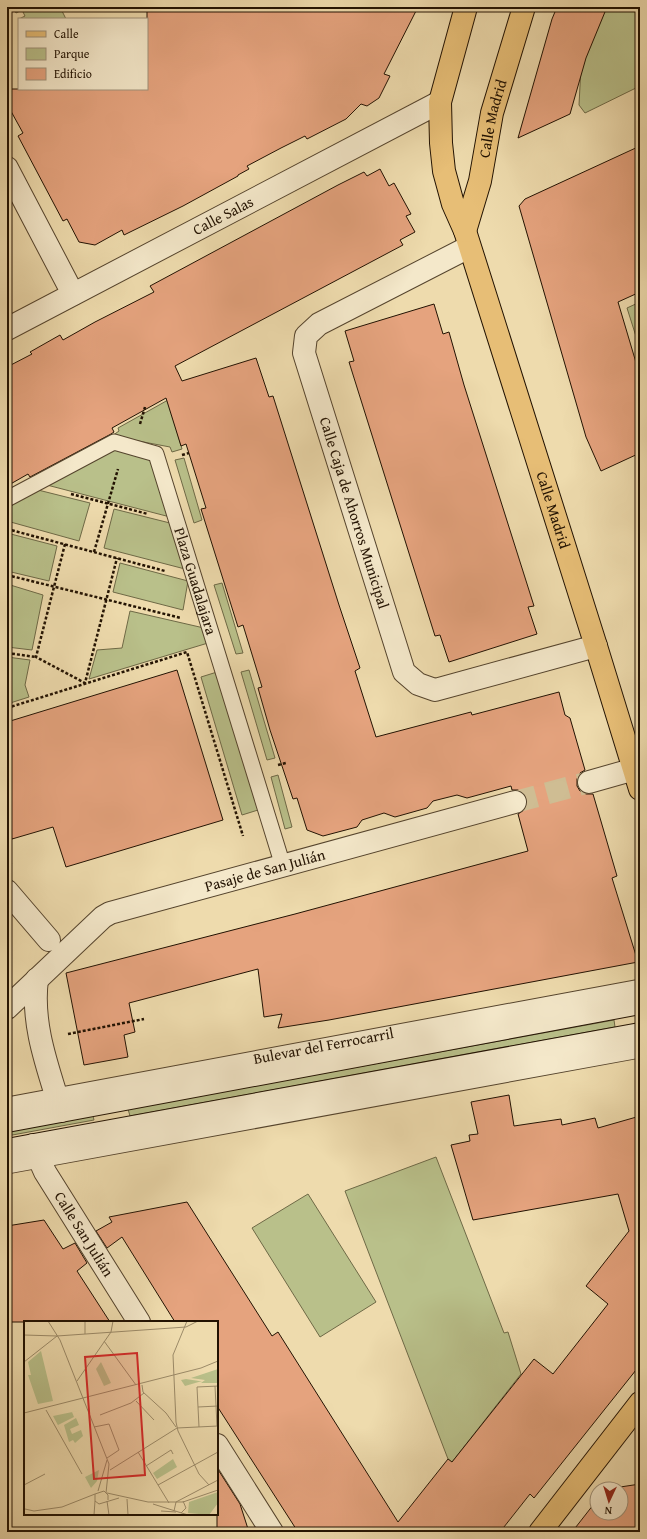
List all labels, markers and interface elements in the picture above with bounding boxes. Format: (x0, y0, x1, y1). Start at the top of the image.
legend (18, 18, 148, 90)
text: Calle (54, 25, 79, 42)
text: Parque (54, 45, 90, 62)
text: Edificio (54, 65, 92, 82)
street label: Calle Madrid (473, 77, 512, 159)
street label: Calle Salas (189, 191, 257, 240)
street label: Calle Caja de Ahorros Municipal (315, 414, 395, 611)
street label: Calle Madrid (532, 469, 576, 551)
street label: Plaza Guadalajara (169, 525, 222, 637)
street label: Pasaje de San Julián (202, 843, 328, 897)
street label: Bulevar del Ferrocarril (252, 1022, 395, 1069)
street label: Calle San Julián (50, 1187, 119, 1281)
inset map (24, 1321, 218, 1515)
north arrow (589, 1481, 629, 1521)
text: N (603, 1503, 613, 1519)

